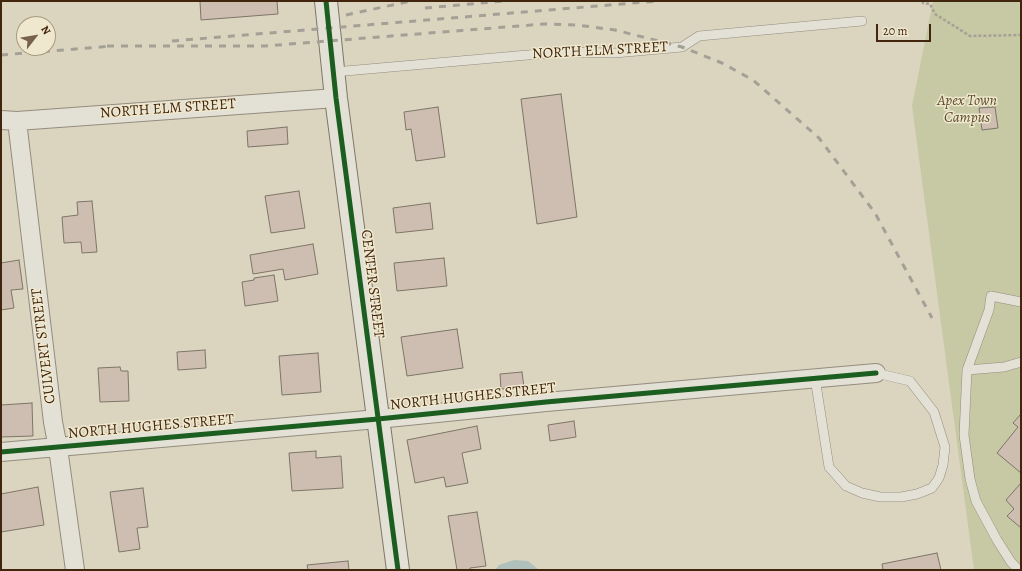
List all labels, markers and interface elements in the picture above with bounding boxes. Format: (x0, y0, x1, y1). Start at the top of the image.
north arrow (16, 16, 56, 56)
scale bar (878, 16, 933, 42)
text: N (37, 23, 54, 37)
text: 20 m (883, 23, 907, 39)
street label: NORTH ELM STREET (532, 38, 668, 64)
park label: Apex Town Campus (937, 92, 997, 127)
street label: NORTH ELM STREET (99, 95, 237, 123)
street label: CENTER STREET (356, 229, 388, 339)
street label: CULVERT STREET (28, 287, 60, 405)
street label: NORTH HUGHES STREET (389, 379, 557, 415)
street label: NORTH HUGHES STREET (67, 411, 235, 443)

